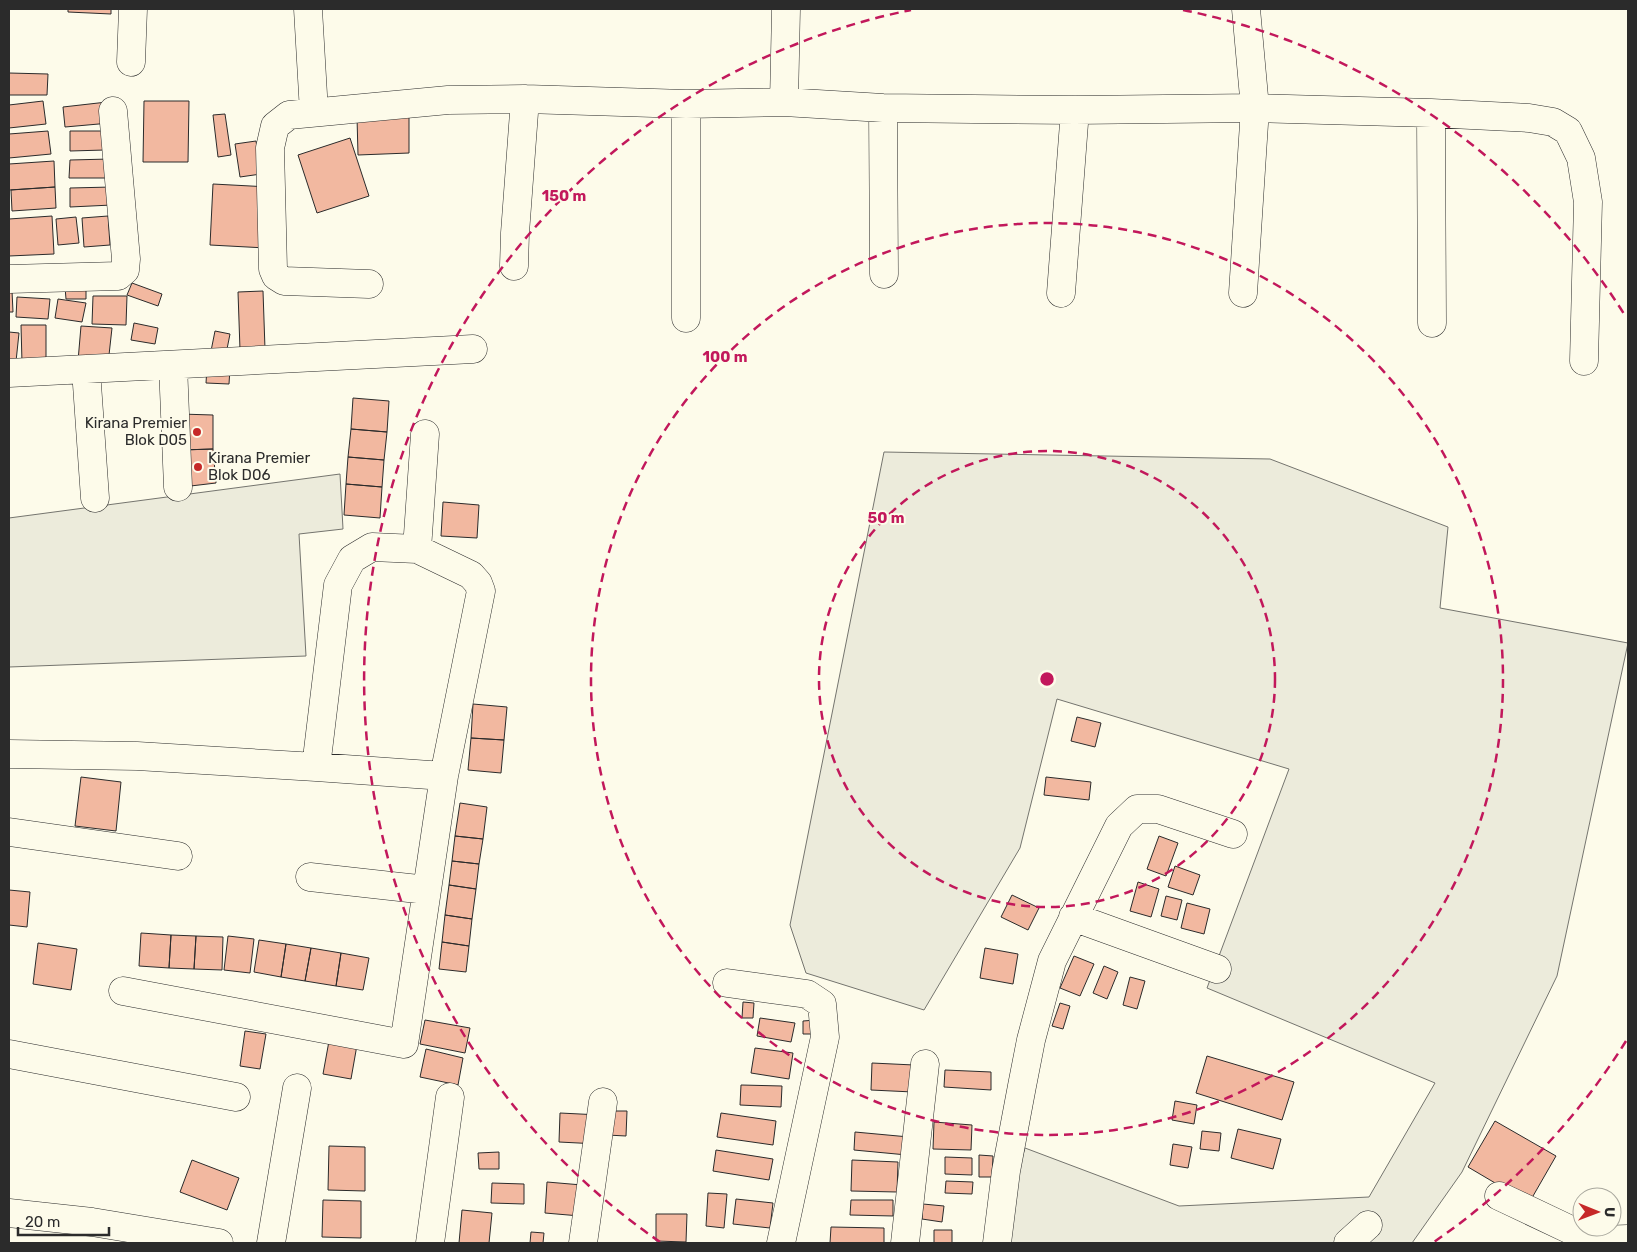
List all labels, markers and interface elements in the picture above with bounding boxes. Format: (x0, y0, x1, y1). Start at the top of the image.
text: 150 m (542, 187, 586, 205)
text: 100 m (703, 348, 747, 366)
place label: Kirana Premier Blok D05 (85, 414, 187, 449)
marker: Kirana Premier Blok D05 (191, 426, 203, 438)
place label: Kirana Premier Blok D06 (208, 449, 310, 484)
marker: Kirana Premier Blok D06 (192, 461, 204, 473)
text: 50 m (868, 509, 904, 527)
centre of rings (1038, 670, 1056, 688)
north arrow (1572, 1187, 1622, 1237)
scale bar (18, 1204, 109, 1236)
text: U (1601, 1207, 1618, 1217)
text: 20 m (25, 1213, 60, 1231)

